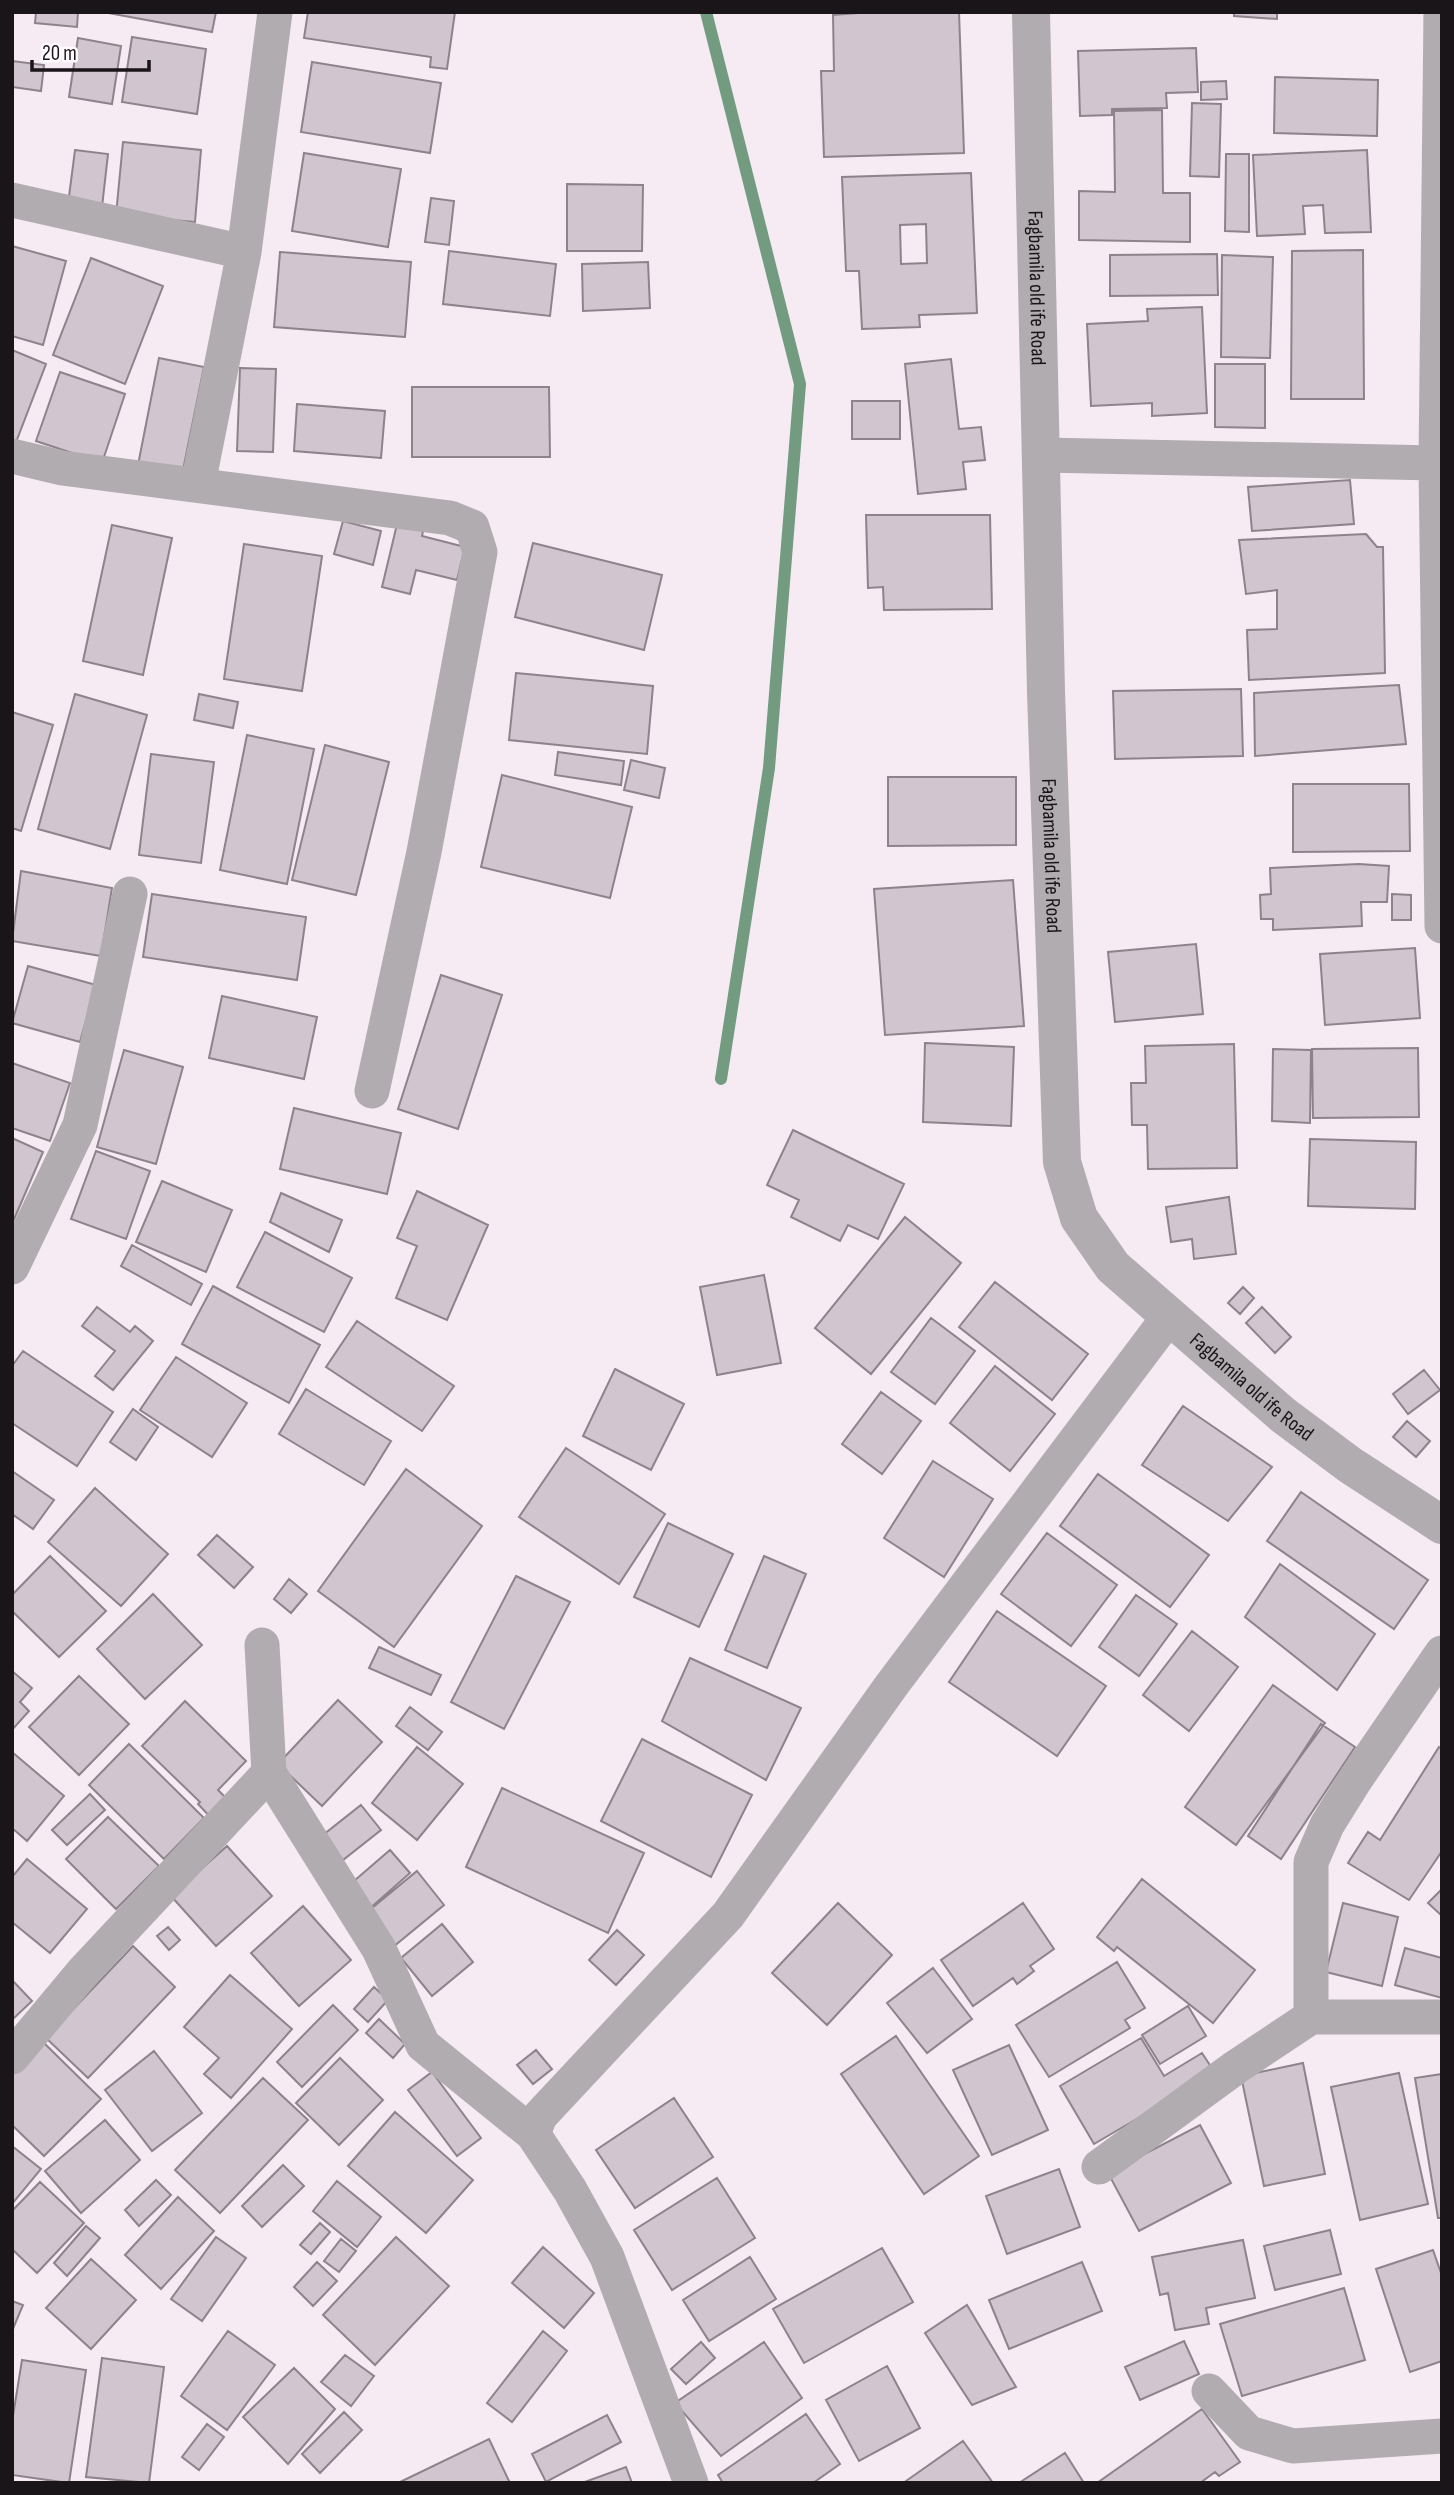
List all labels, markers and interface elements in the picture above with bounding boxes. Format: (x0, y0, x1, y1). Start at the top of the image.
scale bar (32, 28, 149, 72)
text: 20 m (42, 41, 77, 66)
street label: Fagbamila old ife Road (1023, 210, 1051, 366)
street label: Fagbamila old ife Road (1036, 778, 1067, 933)
street label: Fagbamila old ife Road (1185, 1327, 1319, 1446)

